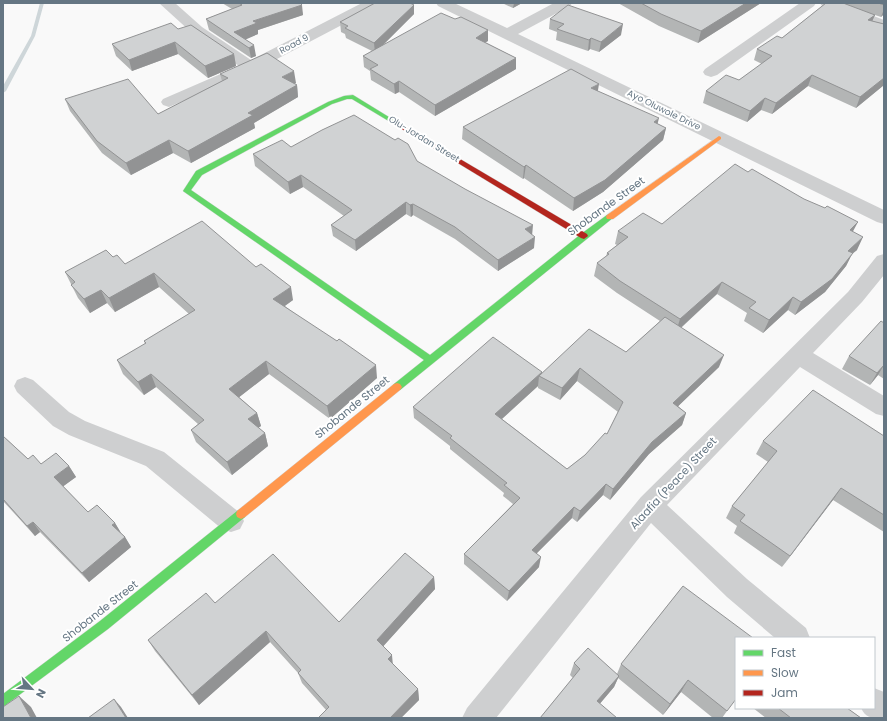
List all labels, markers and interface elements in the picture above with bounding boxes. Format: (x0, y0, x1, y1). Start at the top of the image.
street label: Road 9 (277, 31, 311, 57)
street label: Ayo Oluwole Drive (625, 87, 703, 133)
street label: Olu-Jordan Street (386, 113, 462, 165)
street label: Shobande Street (564, 173, 648, 239)
street label: Shobande Street (311, 372, 393, 442)
street label: Alaafia (Peace) Street (626, 433, 720, 533)
street label: Shobande Street (59, 576, 141, 646)
legend (735, 637, 875, 709)
text: Fast (771, 644, 796, 661)
text: Slow (771, 664, 799, 681)
north arrow (12, 669, 52, 709)
text: Jam (771, 684, 798, 701)
text: N (32, 686, 50, 701)

